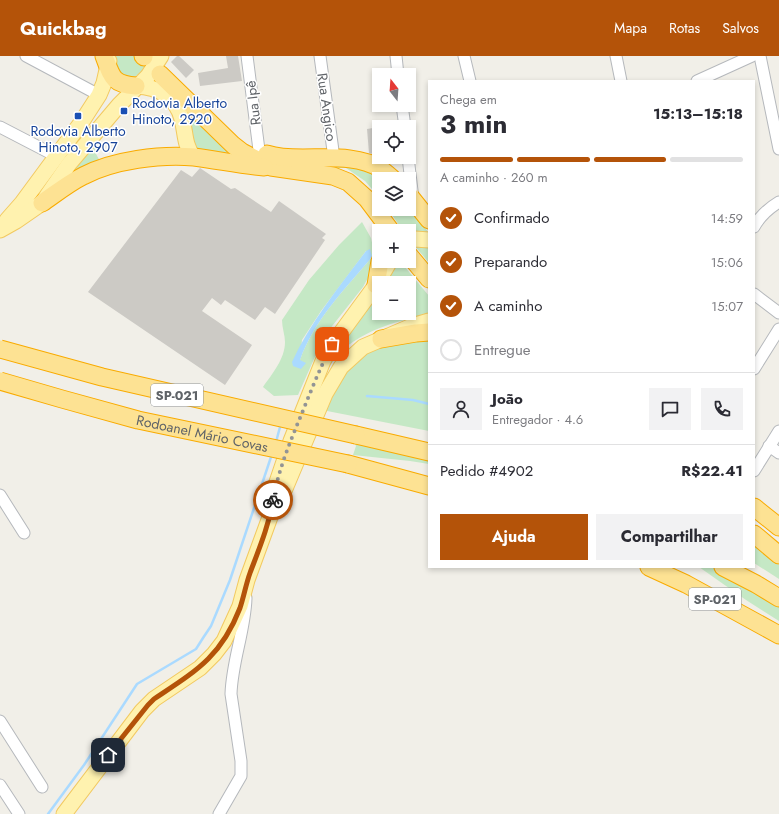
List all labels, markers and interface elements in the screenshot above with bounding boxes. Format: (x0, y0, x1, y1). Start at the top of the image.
text: Quickbag (20, 15, 106, 42)
text: Mapa (614, 18, 647, 38)
text: Rotas (669, 18, 700, 38)
text: Salvos (722, 18, 759, 38)
north arrow (372, 68, 416, 112)
map controls (372, 68, 416, 320)
street label: Rua Angico (312, 72, 342, 143)
street label: Rua Ipê (240, 80, 266, 126)
text: Chega em (440, 90, 497, 109)
place label: Rodovia Alberto Hinoto, 2920 (132, 93, 227, 129)
text: 15:13–15:18 (653, 103, 743, 125)
text: 3 min (440, 105, 507, 143)
marker: Rodovia Alberto Hinoto, 2920 (119, 106, 129, 116)
marker: Rodovia Alberto Hinoto, 2907 (73, 111, 83, 121)
button: locate (372, 120, 416, 164)
place label: Rodovia Alberto Hinoto, 2907 (30, 121, 126, 157)
text: A caminho · 260 m (440, 168, 548, 187)
button: layers (372, 172, 416, 216)
icon: check (440, 207, 462, 229)
text: Confirmado (474, 207, 549, 229)
text: 14:59 (711, 209, 743, 228)
button: + (372, 224, 416, 268)
icon: check (440, 251, 462, 273)
text: Preparando (474, 251, 547, 273)
text: 15:06 (711, 253, 743, 272)
button: − (372, 276, 416, 320)
icon: check (440, 295, 462, 317)
text: A caminho (474, 295, 542, 317)
text: 15:07 (711, 297, 743, 316)
pin (315, 327, 349, 361)
icon: bag (321, 333, 343, 355)
text: Entregue (474, 339, 531, 361)
road number: SP-021 (151, 384, 203, 406)
button: person (440, 388, 482, 430)
text: João (492, 388, 523, 410)
button: chat (649, 388, 691, 430)
button: phone (701, 388, 743, 430)
street label: Rodoanel Mário Covas (135, 410, 270, 457)
text: Entregador · 4.6 (492, 410, 583, 429)
text: Pedido #4902 (440, 460, 533, 482)
text: R$22.41 (681, 460, 743, 482)
courier (253, 480, 293, 520)
icon: bike (262, 489, 284, 511)
button: Ajuda (440, 514, 588, 560)
button: Compartilhar (596, 514, 743, 560)
road number: SP-021 (689, 588, 741, 610)
pin (91, 738, 125, 772)
icon: home (97, 744, 119, 766)

